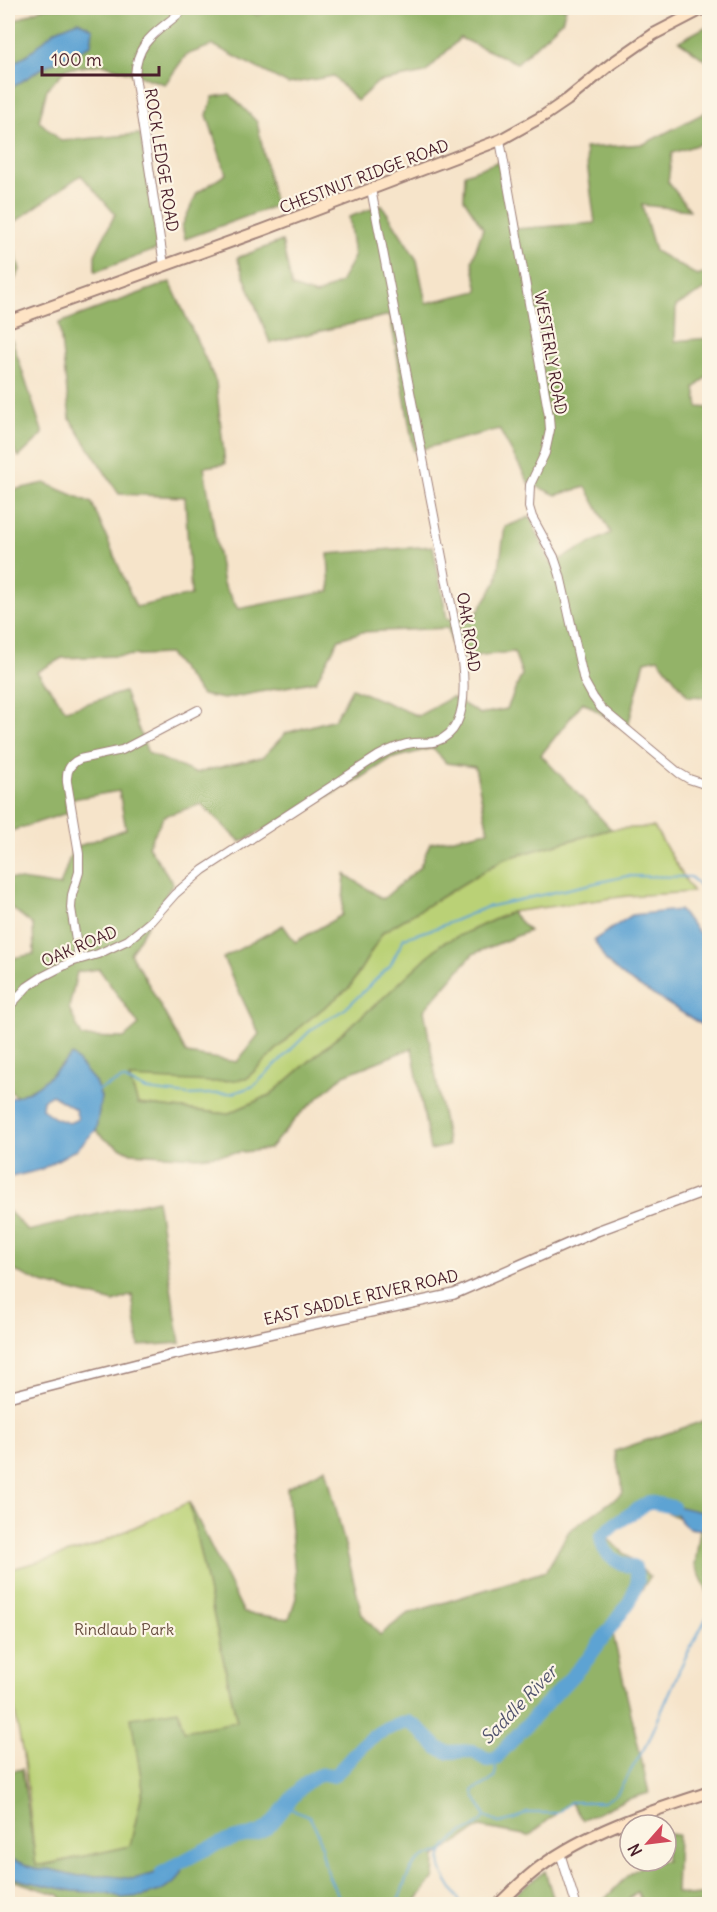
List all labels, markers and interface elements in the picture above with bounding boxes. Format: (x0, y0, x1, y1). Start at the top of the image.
scale bar (42, 39, 159, 77)
text: 100 m (51, 48, 102, 71)
street label: ROCK LEDGE ROAD (141, 87, 183, 233)
street label: CHESTNUT RIDGE ROAD (276, 134, 452, 218)
street label: WESTERLY ROAD (530, 290, 572, 416)
street label: OAK ROAD (453, 591, 485, 673)
street label: OAK ROAD (38, 921, 120, 971)
street label: EAST SADDLE RIVER ROAD (262, 1265, 460, 1329)
park label: Rindlaub Park (74, 1619, 174, 1639)
water label: Saddle River (475, 1659, 564, 1749)
north arrow (618, 1813, 678, 1873)
text: N (623, 1840, 646, 1860)

